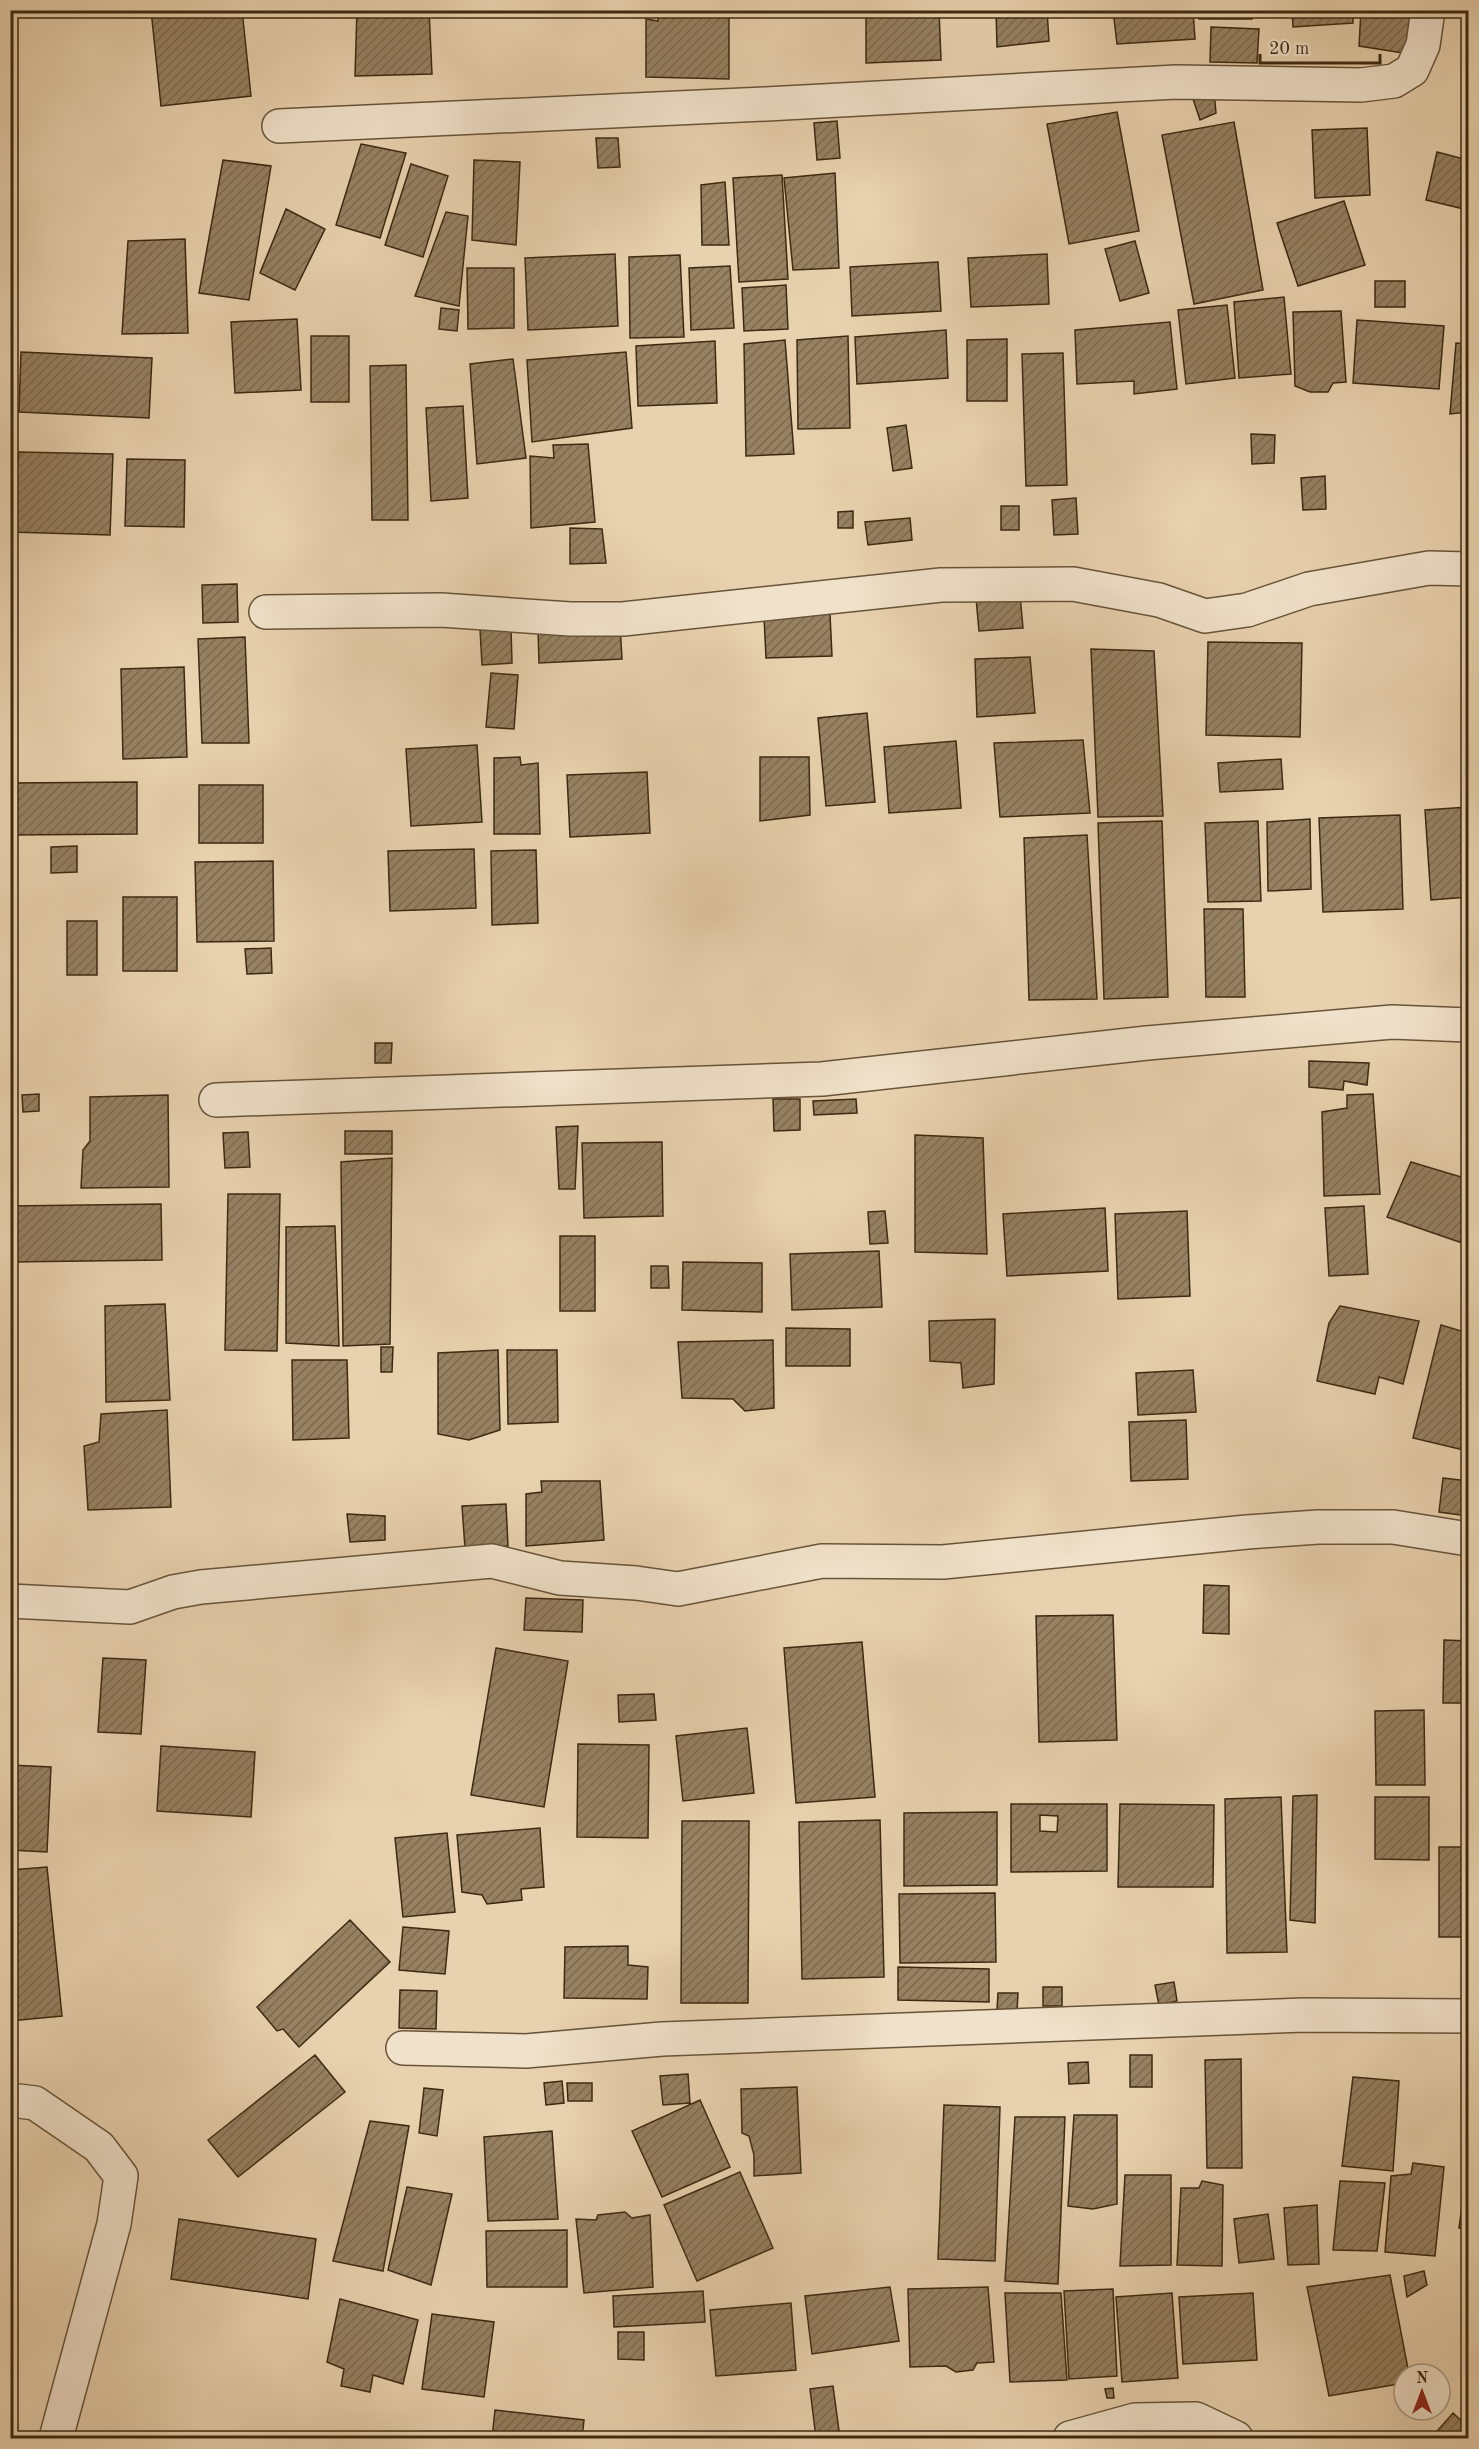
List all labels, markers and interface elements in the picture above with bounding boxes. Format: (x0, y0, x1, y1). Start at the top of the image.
scale bar (1260, 27, 1380, 65)
text: 20 m (1269, 40, 1309, 58)
north arrow (1392, 2362, 1452, 2422)
text: N (1416, 2371, 1429, 2387)

